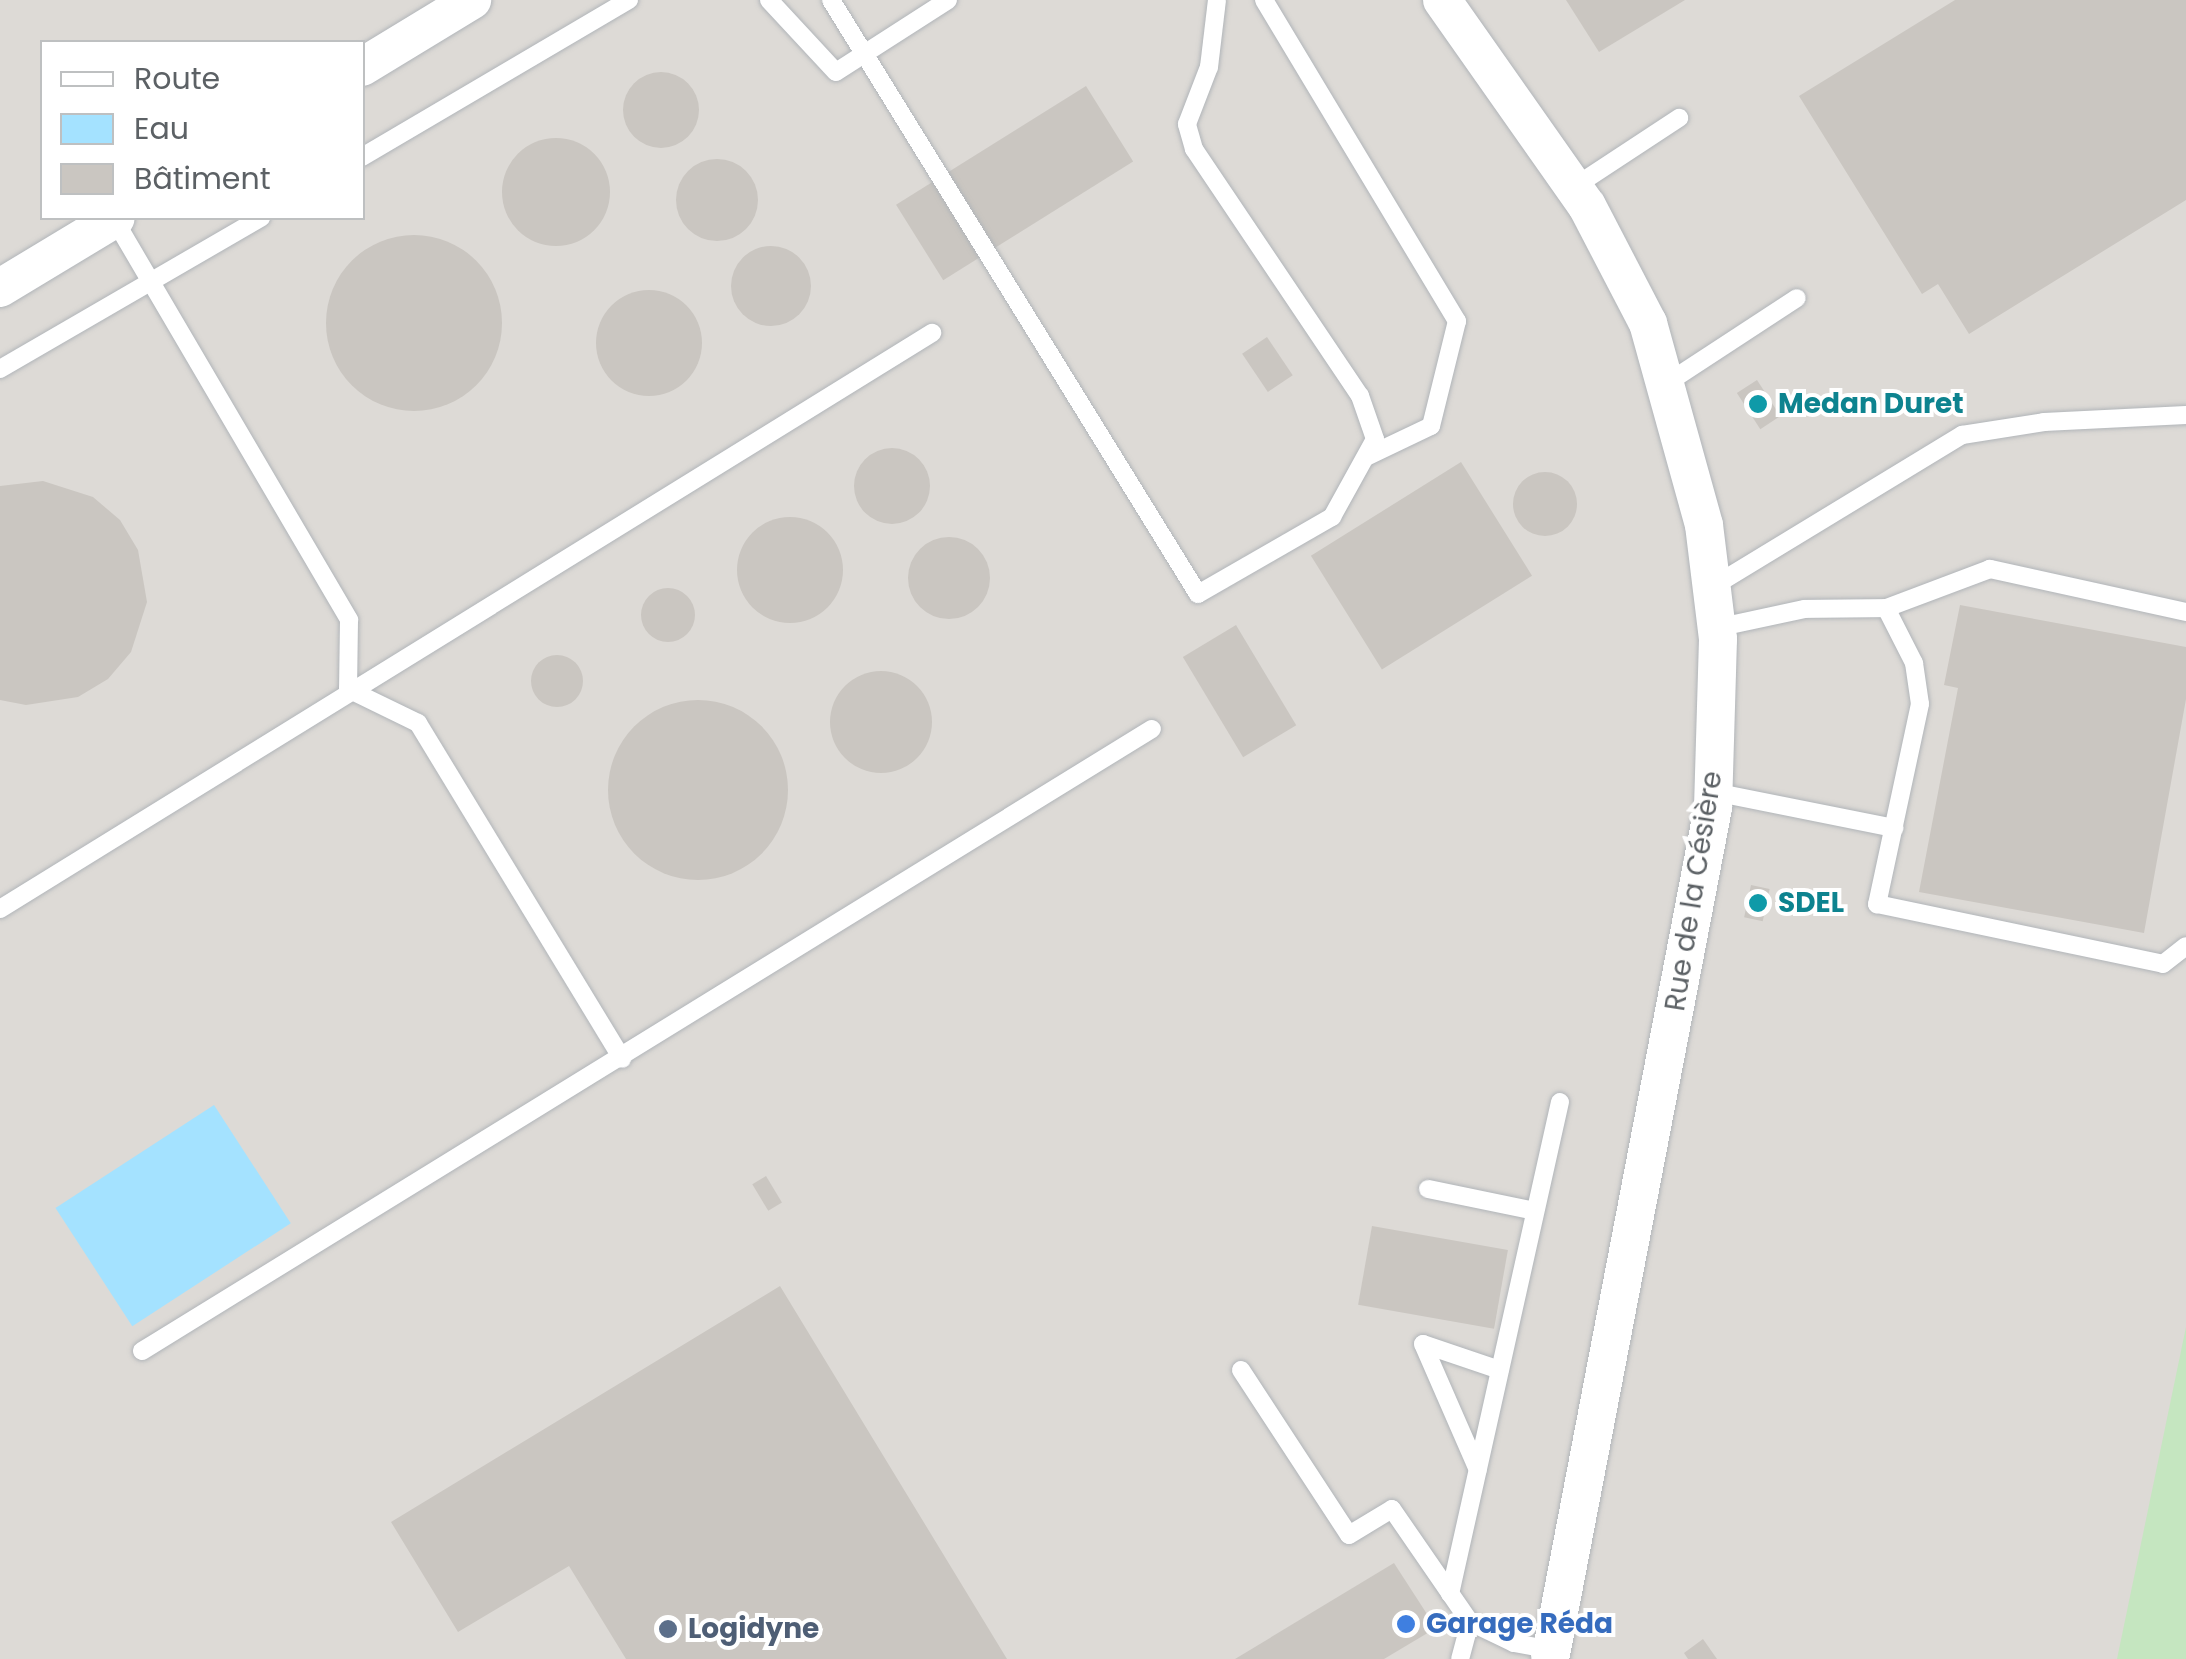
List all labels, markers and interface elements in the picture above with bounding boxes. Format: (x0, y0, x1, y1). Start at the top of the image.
legend (40, 40, 365, 220)
text: Route (134, 57, 220, 100)
text: Eau (134, 107, 189, 150)
text: Bâtiment (134, 157, 271, 200)
place label: Medan Duret (1778, 387, 1964, 421)
marker: Medan Duret (1747, 393, 1769, 415)
street label: Rue de la Césière (1658, 769, 1730, 1013)
place label: SDEL (1778, 886, 1844, 920)
marker: SDEL (1747, 892, 1769, 914)
place label: Garage Réda (1426, 1607, 1613, 1641)
place label: Logidyne (688, 1612, 819, 1646)
marker: Garage Réda (1395, 1613, 1417, 1635)
marker: Logidyne (657, 1618, 679, 1640)

